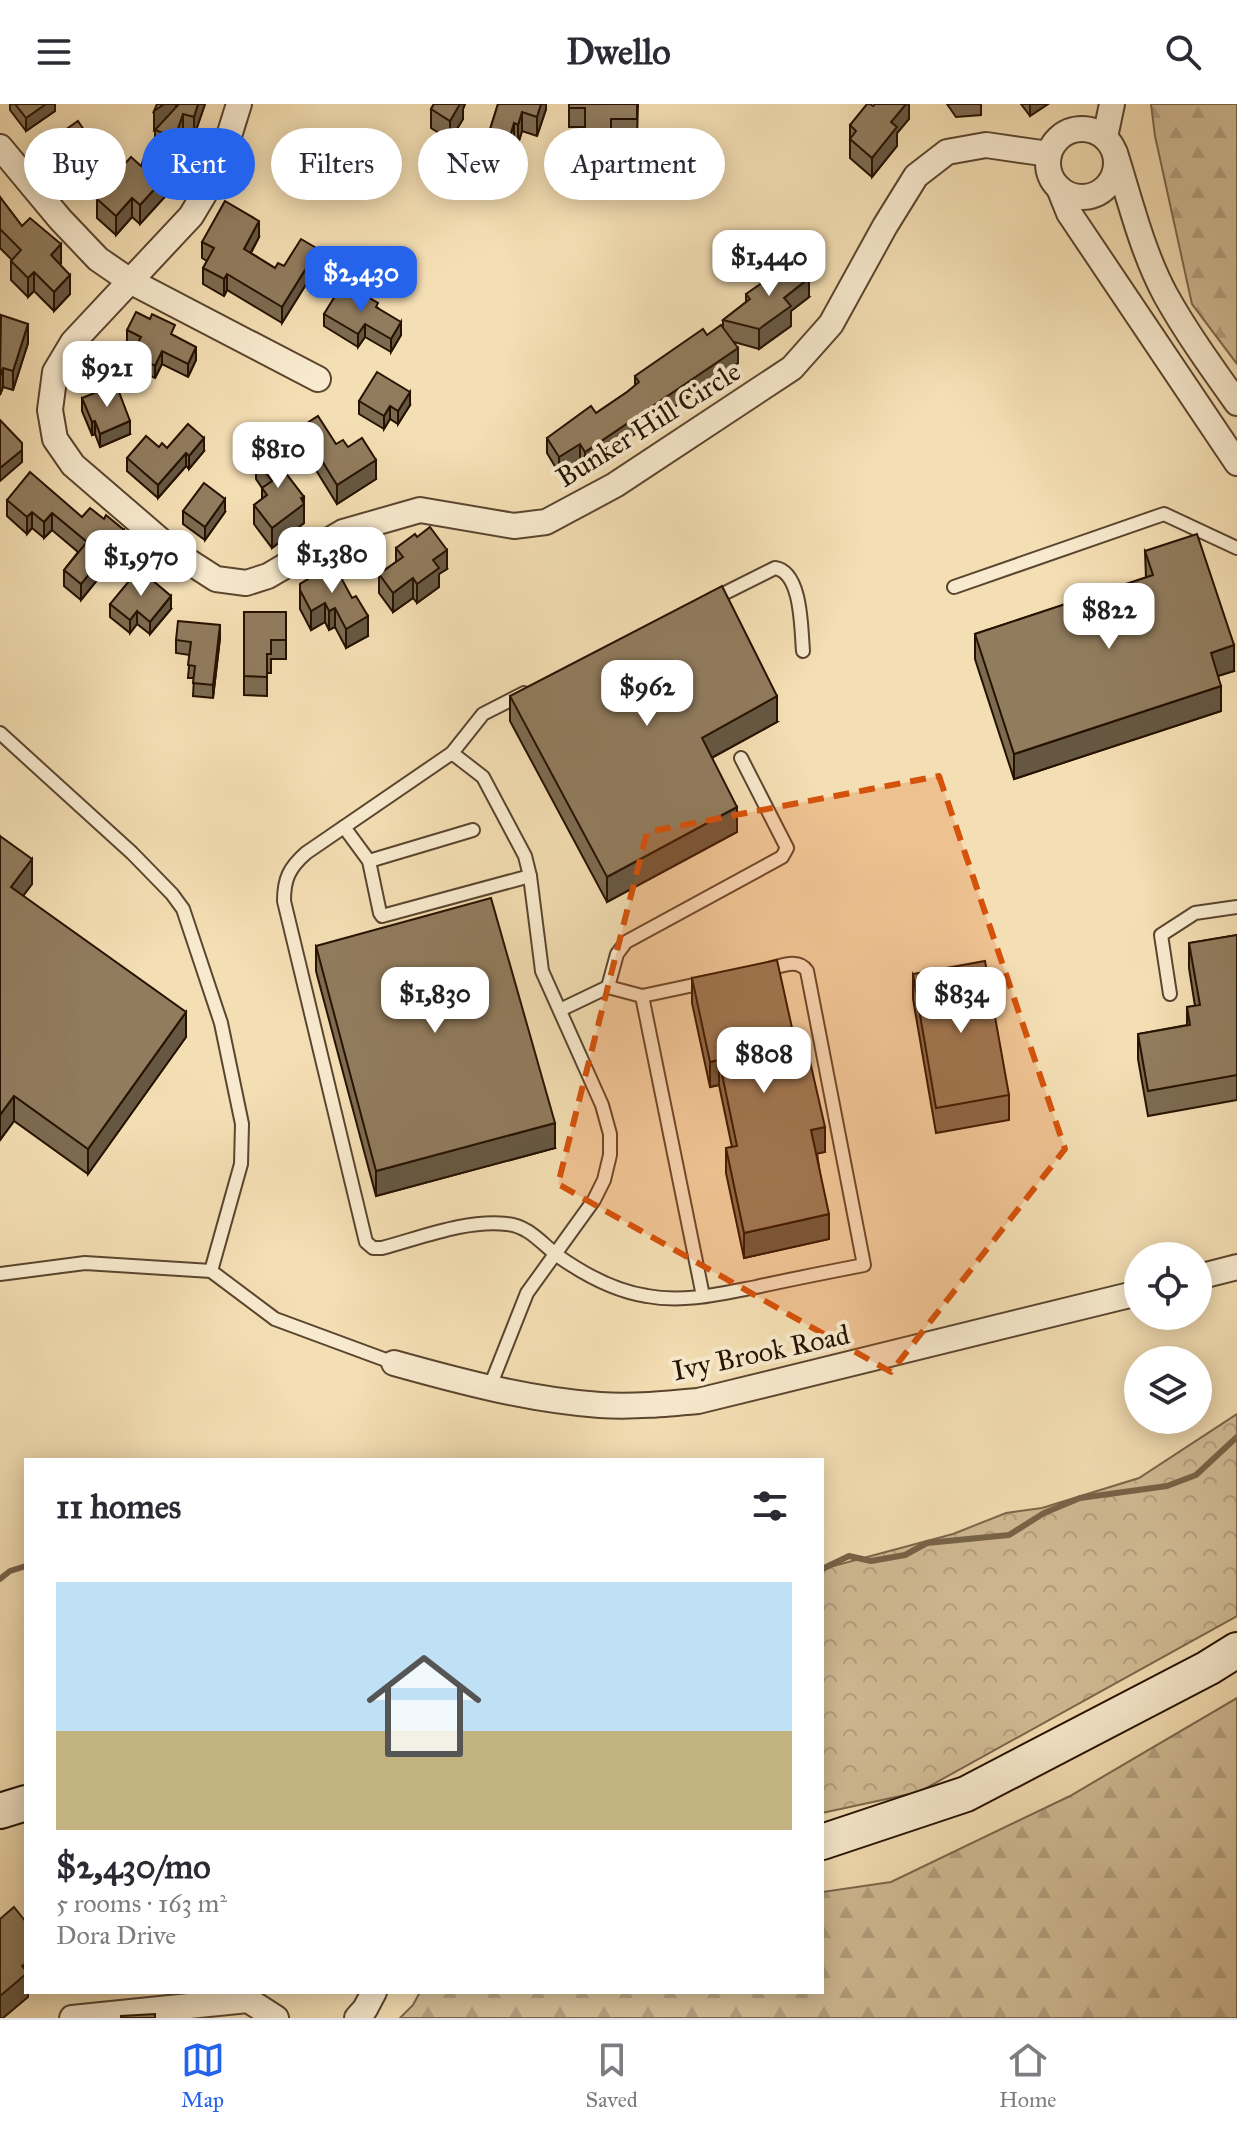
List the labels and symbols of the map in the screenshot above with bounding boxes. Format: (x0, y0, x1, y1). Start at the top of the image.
pin: $1,440 (704, 230, 834, 298)
pin: $2,430 (296, 246, 426, 314)
pin: $921 (60, 341, 154, 409)
street label: Bunker Hill Circle (550, 354, 747, 495)
pin: $810 (231, 422, 325, 490)
pin: $1,380 (267, 527, 397, 595)
pin: $1,970 (76, 530, 206, 598)
pin: $822 (1062, 583, 1156, 651)
pin: $962 (600, 660, 694, 728)
pin: $1,830 (370, 967, 500, 1035)
pin: $834 (914, 967, 1008, 1035)
pin: $808 (717, 1027, 811, 1095)
street label: Ivy Brook Road (669, 1317, 853, 1388)

